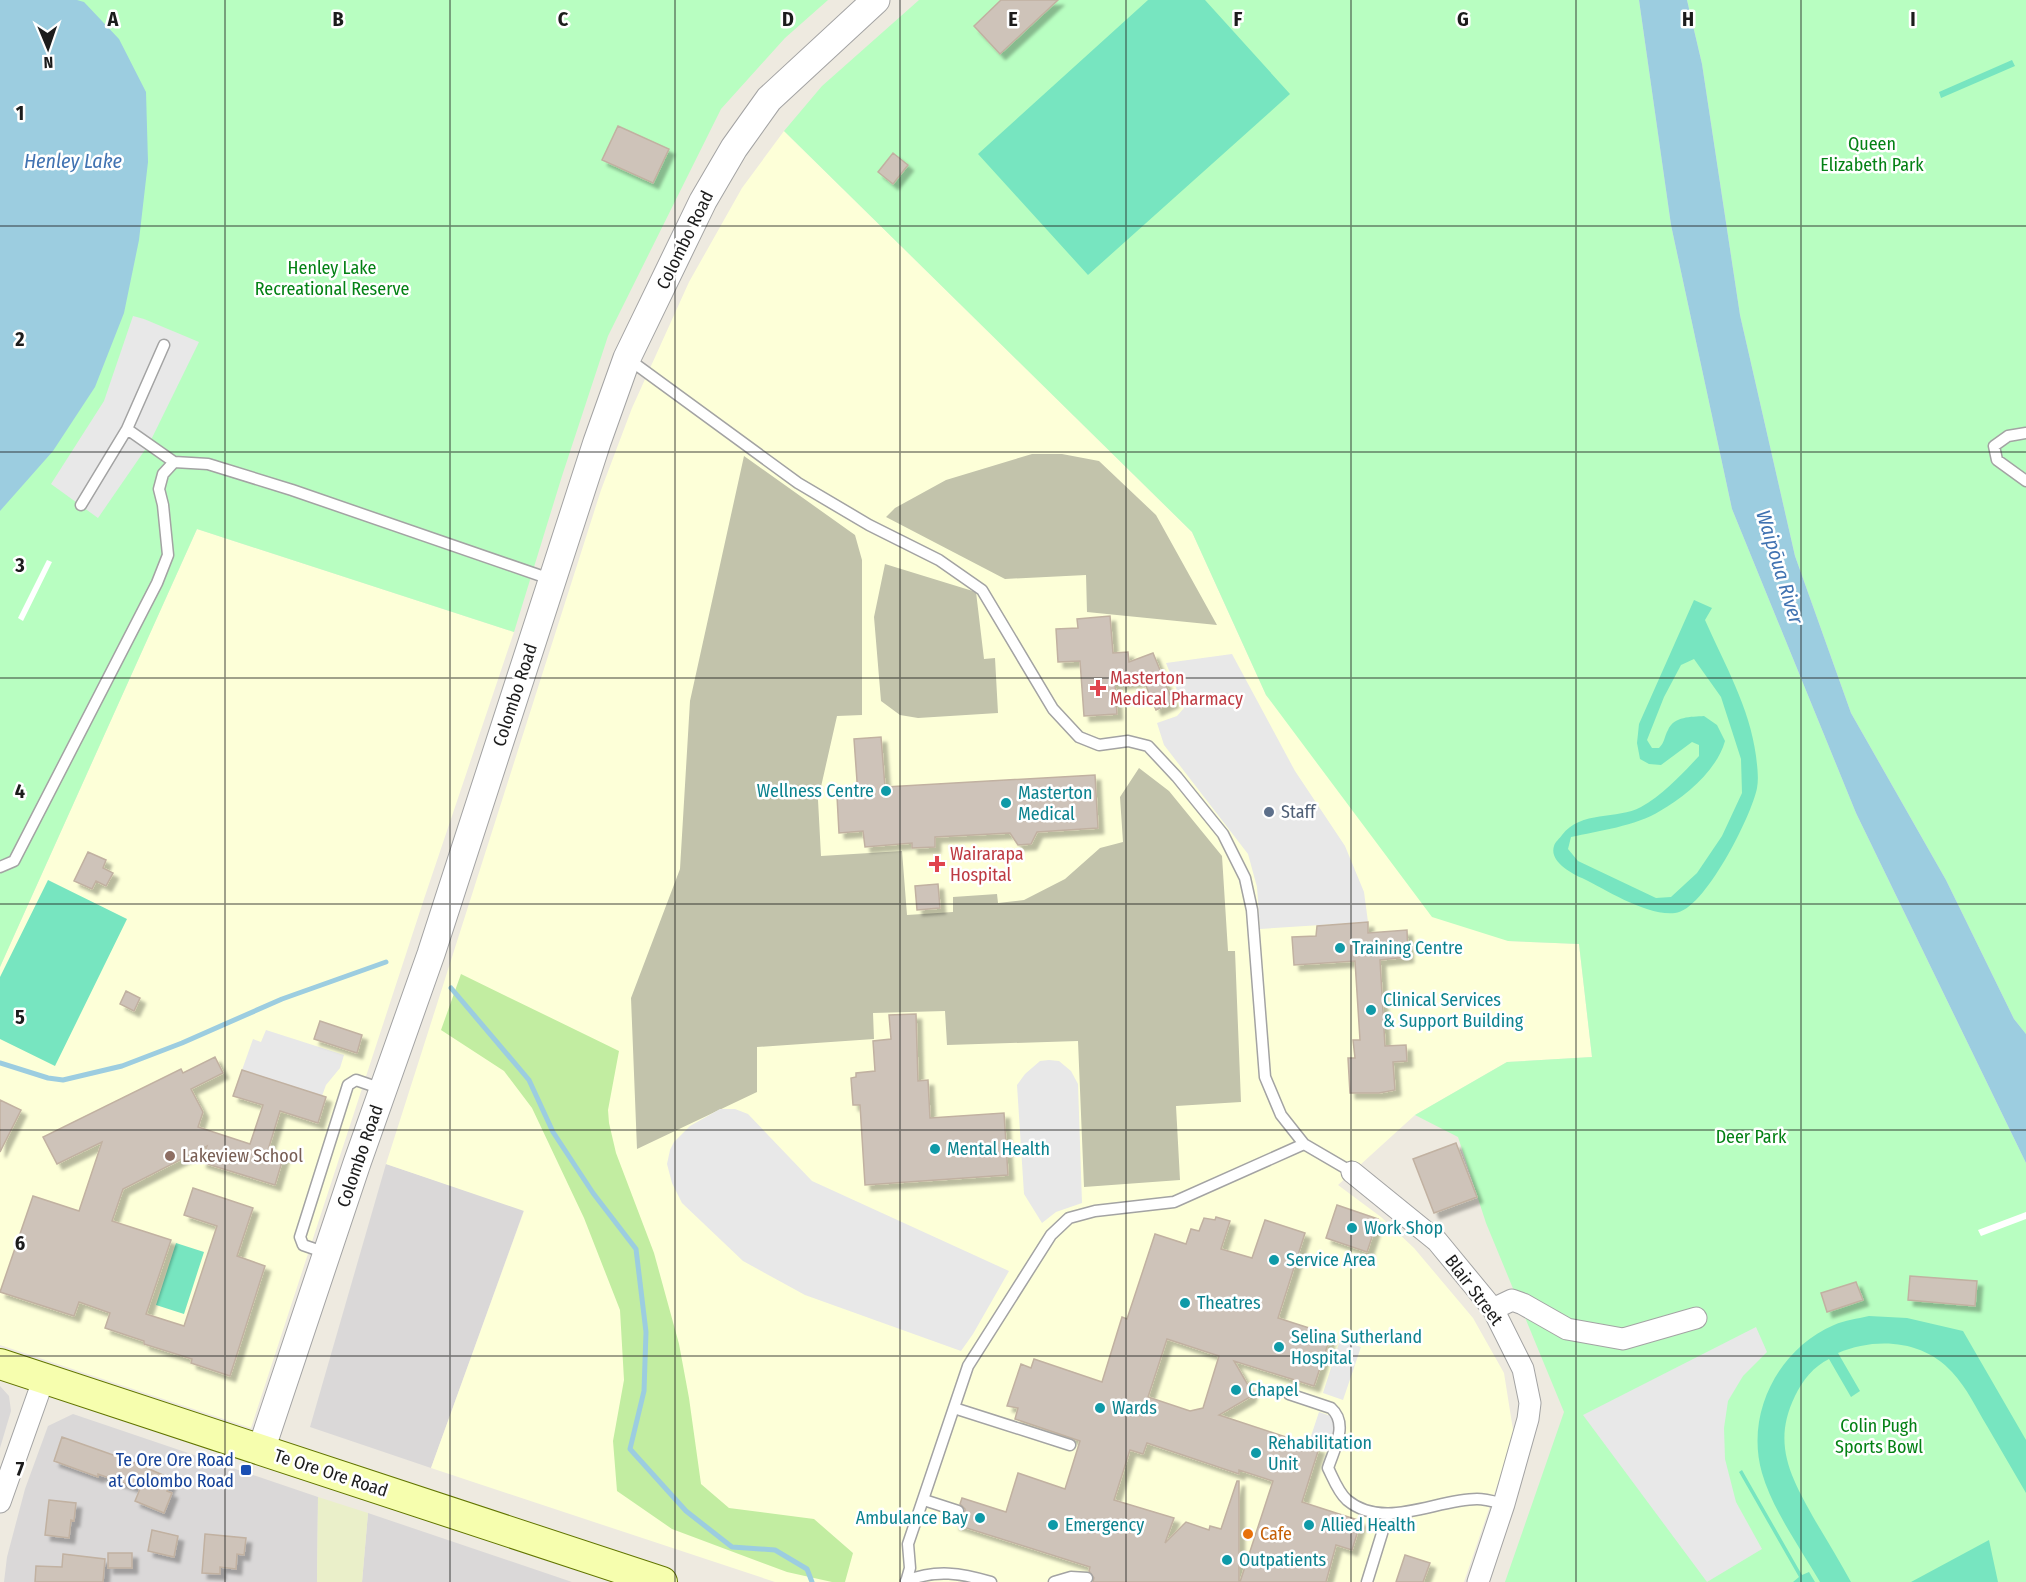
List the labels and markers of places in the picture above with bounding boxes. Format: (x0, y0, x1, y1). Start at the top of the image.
place label: Masterton Medical Pharmacy (1110, 667, 1243, 710)
marker: Masterton Medical Pharmacy (1091, 681, 1105, 695)
place label: Wellness Centre (757, 780, 874, 802)
place label: Masterton Medical (1018, 782, 1093, 825)
marker: Wellness Centre (879, 784, 893, 798)
marker: Masterton Medical (999, 796, 1013, 810)
place label: Staff (1281, 801, 1317, 823)
marker: Staff (1262, 805, 1276, 819)
place label: Wairarapa Hospital (950, 843, 1024, 886)
marker: Wairarapa Hospital (928, 855, 946, 873)
place label: Training Centre (1352, 937, 1463, 959)
marker: Training Centre (1333, 941, 1347, 955)
place label: Clinical Services & Support Building (1383, 989, 1524, 1032)
marker: Clinical Services & Support Building (1364, 1003, 1378, 1017)
place label: Mental Health (947, 1138, 1050, 1160)
marker: Mental Health (928, 1142, 942, 1156)
place label: Lakeview School (182, 1145, 303, 1167)
marker: Lakeview School (163, 1149, 177, 1163)
place label: Work Shop (1364, 1217, 1443, 1239)
marker: Work Shop (1345, 1221, 1359, 1235)
place label: Service Area (1286, 1249, 1376, 1271)
marker: Service Area (1267, 1253, 1281, 1267)
place label: Theatres (1197, 1292, 1261, 1314)
marker: Theatres (1178, 1296, 1192, 1310)
place label: Selina Sutherland Hospital (1291, 1326, 1422, 1369)
marker: Selina Sutherland Hospital (1272, 1340, 1286, 1354)
place label: Chapel (1248, 1379, 1299, 1401)
marker: Chapel (1229, 1383, 1243, 1397)
place label: Wards (1112, 1397, 1157, 1419)
marker: Wards (1093, 1401, 1107, 1415)
place label: Rehabilitation Unit (1268, 1432, 1372, 1475)
marker: Rehabilitation Unit (1249, 1446, 1263, 1460)
place label: Te Ore Ore Road at Colombo Road (108, 1449, 234, 1492)
marker: Te Ore Ore Road at Colombo Road (239, 1463, 253, 1477)
place label: Ambulance Bay (856, 1507, 968, 1529)
marker: Ambulance Bay (973, 1511, 987, 1525)
place label: Emergency (1065, 1514, 1144, 1536)
place label: Allied Health (1321, 1514, 1416, 1536)
marker: Emergency (1046, 1518, 1060, 1532)
marker: Allied Health (1302, 1518, 1316, 1532)
place label: Cafe (1260, 1523, 1292, 1545)
marker: Cafe (1241, 1527, 1255, 1541)
place label: Outpatients (1239, 1549, 1327, 1571)
marker: Outpatients (1220, 1553, 1234, 1567)

